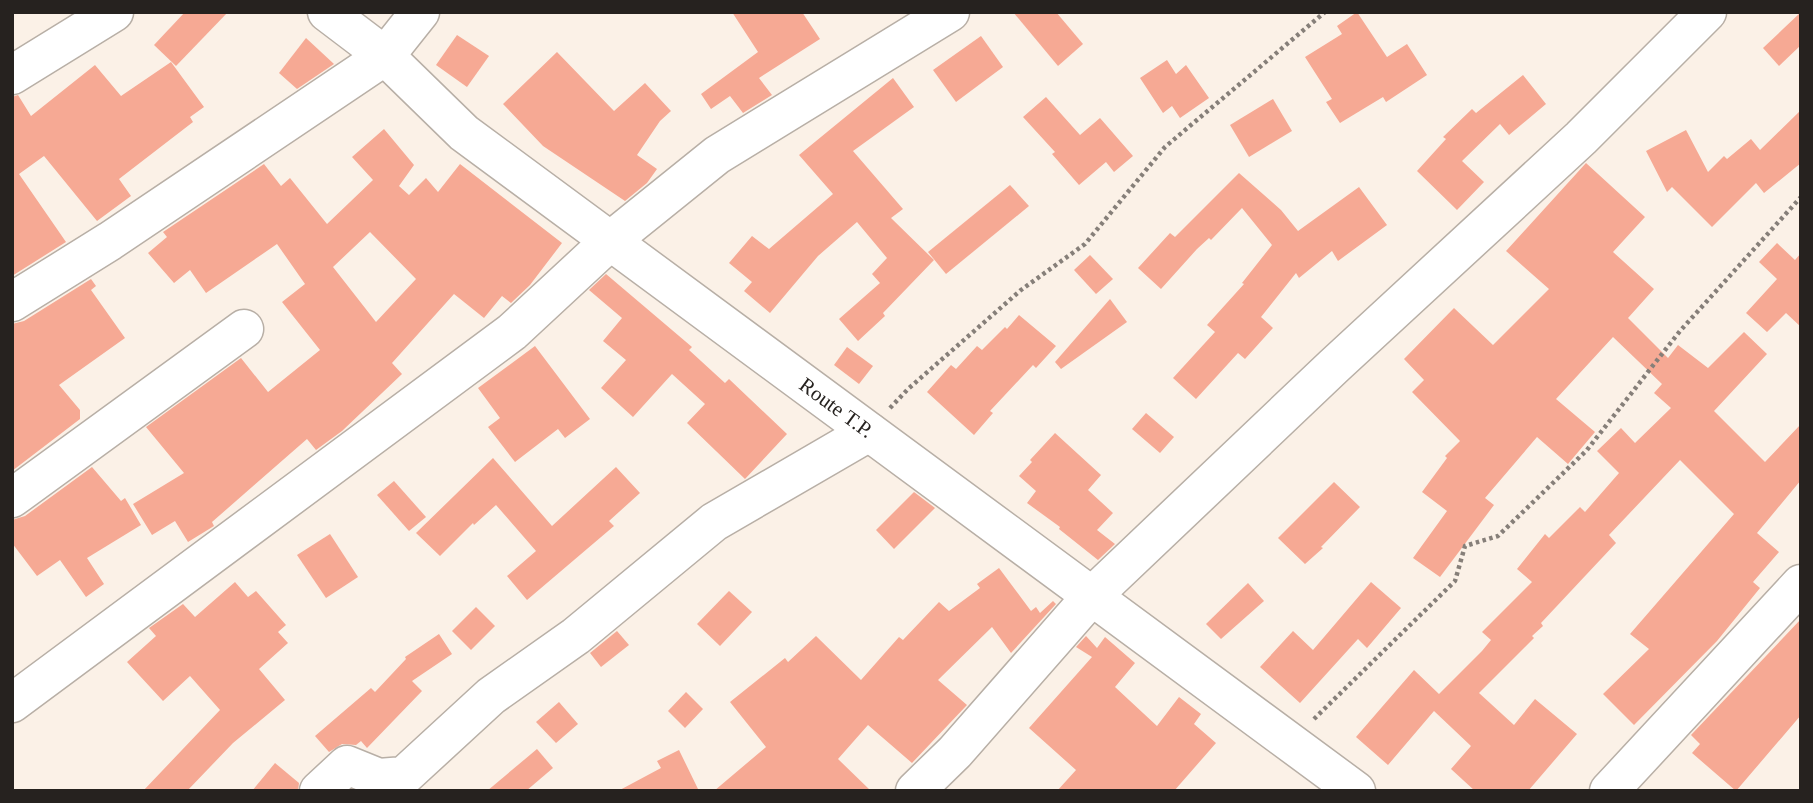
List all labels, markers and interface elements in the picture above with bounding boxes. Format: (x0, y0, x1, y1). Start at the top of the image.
street label: Route T.P. (795, 373, 878, 443)

